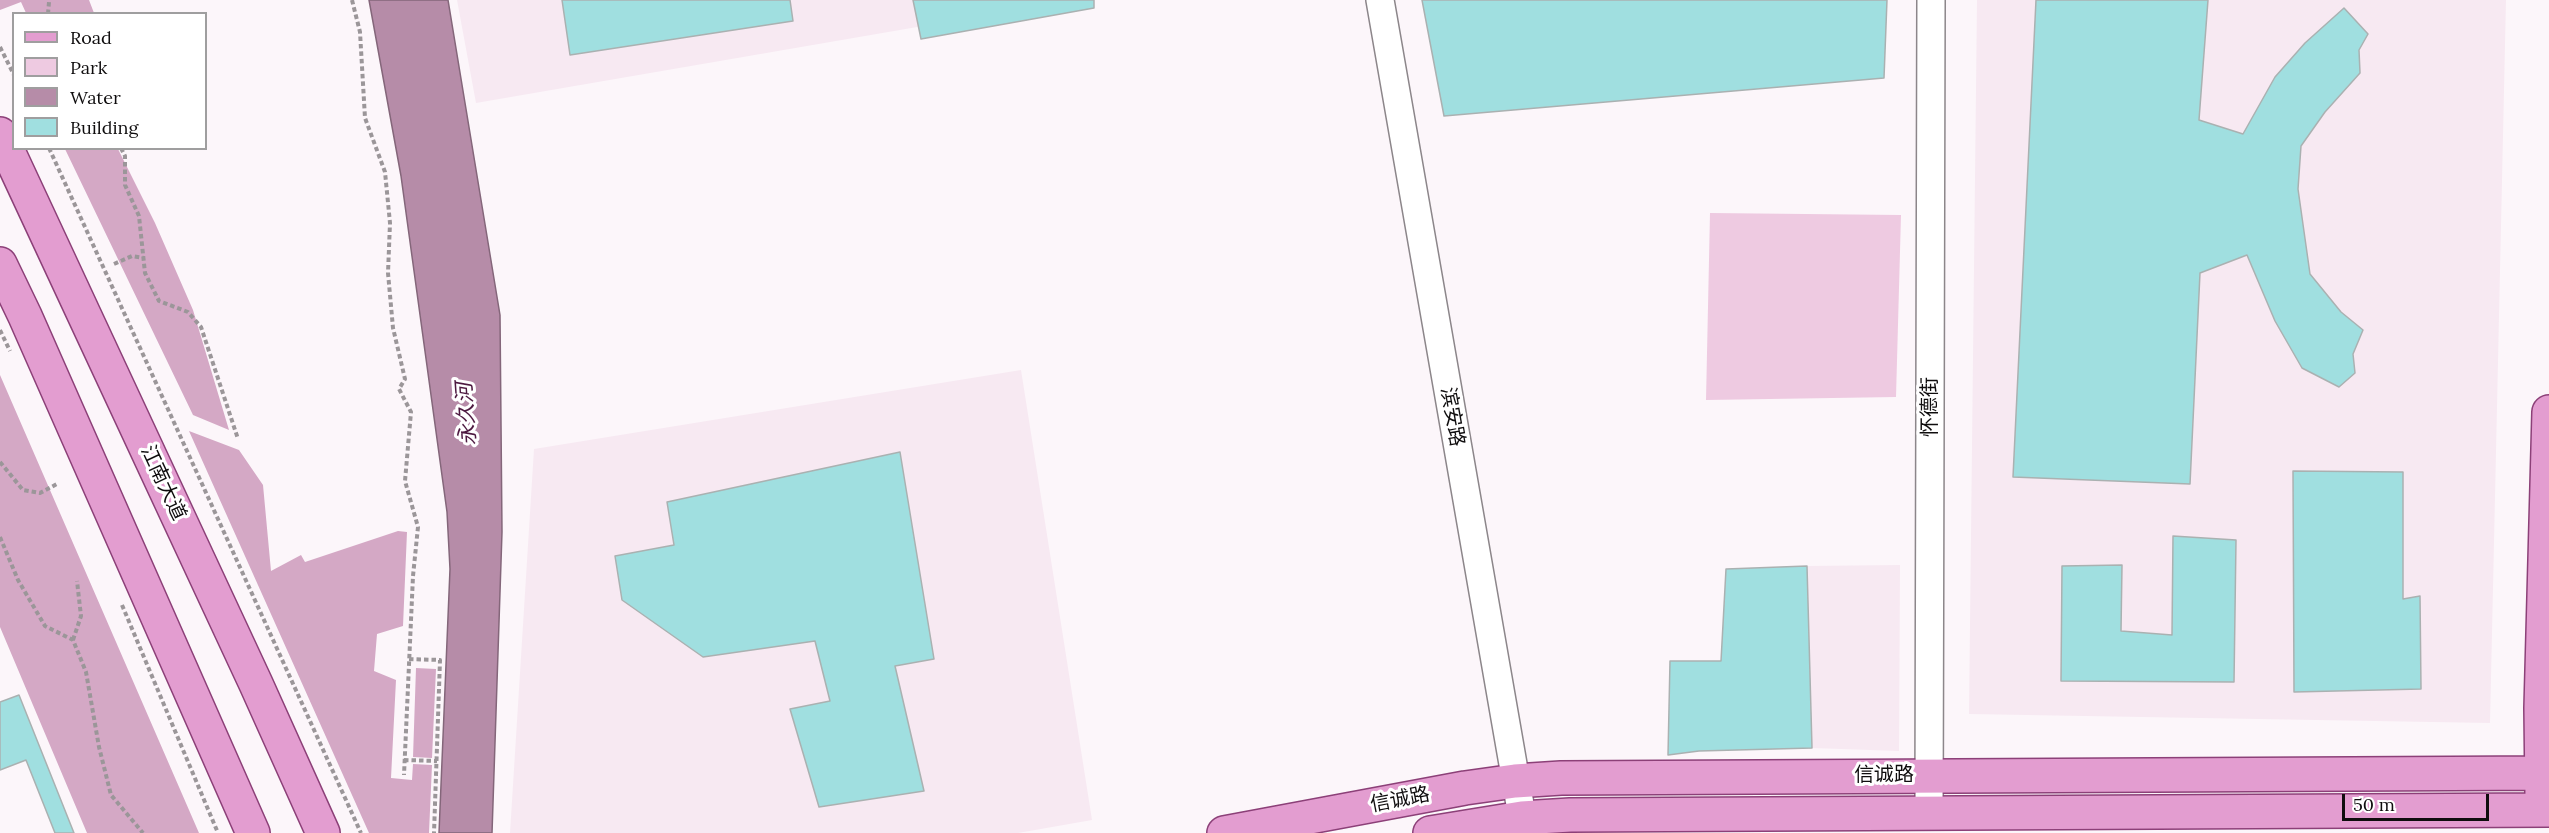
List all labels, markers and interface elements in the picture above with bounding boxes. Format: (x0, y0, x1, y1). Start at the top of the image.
legend (12, 12, 207, 150)
text: Road (70, 26, 112, 49)
text: Park (70, 56, 107, 79)
text: Water (70, 86, 121, 109)
text: Building (70, 116, 138, 139)
street label: 怀德街 (1918, 377, 1942, 437)
water label: 永久河 (452, 382, 482, 446)
street label: 滨安路 (1435, 385, 1469, 449)
street label: 江南大道 (135, 442, 191, 524)
street label: 信诚路 (1854, 763, 1914, 787)
street label: 信诚路 (1368, 782, 1432, 818)
scale bar (2345, 782, 2492, 820)
text: 50 m (2353, 793, 2395, 816)

